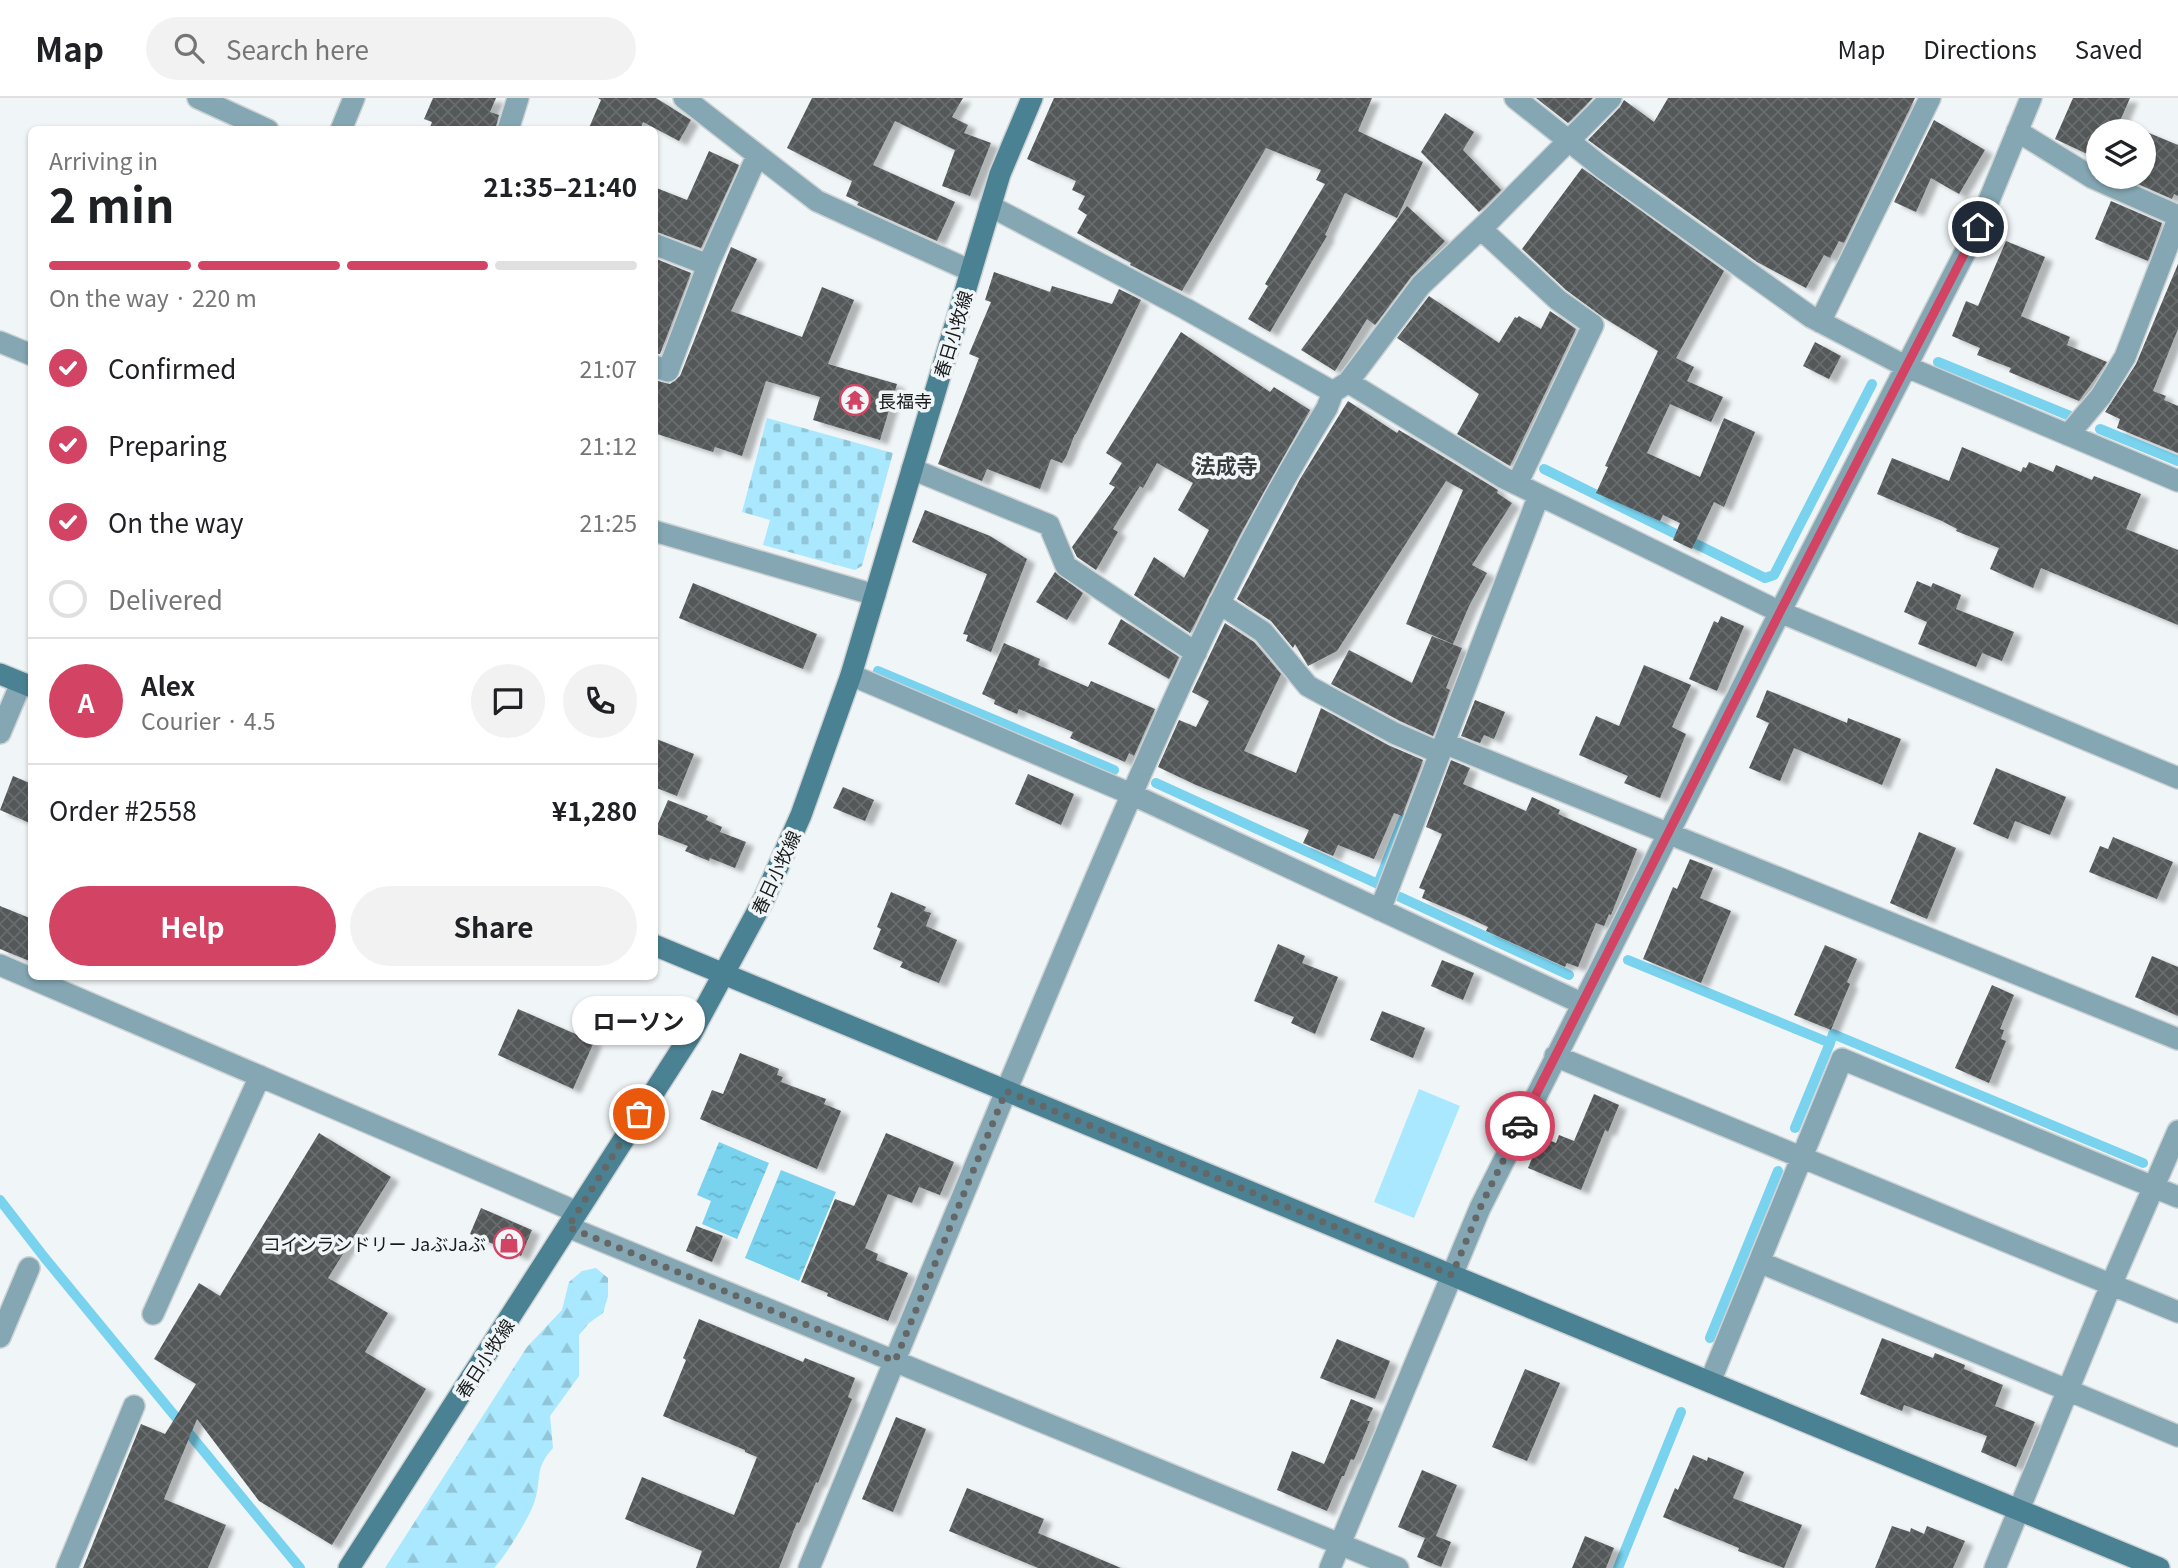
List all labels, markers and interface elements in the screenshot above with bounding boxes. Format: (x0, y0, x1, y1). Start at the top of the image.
search box (146, 17, 636, 80)
text: Map (35, 24, 104, 72)
icon: search (170, 29, 208, 67)
text: Search here (226, 30, 369, 67)
text: Map (1837, 31, 1885, 66)
text: Directions (1923, 31, 2037, 66)
text: Saved (2075, 31, 2143, 66)
map controls (2086, 119, 2156, 189)
button: layers (2086, 119, 2156, 189)
text: Arriving in (49, 143, 158, 177)
text: 21:35–21:40 (483, 167, 637, 204)
text: 2 min (49, 170, 174, 236)
pin (1948, 197, 2008, 257)
icon: home (1959, 208, 1997, 246)
text: On the way · 220 m (49, 280, 257, 314)
street label: 春日小牧線 (926, 287, 978, 381)
icon: check (49, 349, 87, 387)
text: Confirmed (108, 349, 237, 386)
text: 21:07 (580, 351, 637, 385)
temple icon: 長福寺 (838, 383, 872, 417)
place label: 長福寺 (878, 387, 932, 413)
icon: check (49, 426, 87, 464)
text: Preparing (108, 426, 227, 463)
text: 21:12 (580, 428, 637, 462)
district label: 法成寺 (1195, 450, 1258, 480)
icon: check (49, 503, 87, 541)
text: On the way (108, 503, 243, 540)
text: 21:25 (580, 505, 637, 539)
text: Delivered (108, 580, 223, 617)
button: chat (471, 664, 545, 738)
button: phone (563, 664, 637, 738)
text: Alex (141, 666, 195, 703)
text: A (78, 683, 94, 720)
text: Courier · 4.5 (141, 703, 276, 737)
text: Order #2558 (49, 791, 197, 828)
text: ¥1,280 (552, 791, 637, 828)
street label: 春日小牧線 (744, 826, 806, 918)
button: Help (49, 886, 336, 966)
button: Share (350, 886, 637, 966)
callout: ローソン (572, 995, 706, 1044)
text: ローソン (593, 1003, 685, 1037)
pin (609, 1084, 669, 1144)
courier (1485, 1091, 1555, 1161)
icon: bag (620, 1095, 658, 1133)
icon: car (1501, 1107, 1539, 1145)
shop icon: コインランドリー JaぶJaぶ (492, 1226, 526, 1260)
place label: コインランドリー JaぶJaぶ (262, 1230, 486, 1256)
street label: 春日小牧線 (449, 1313, 519, 1403)

